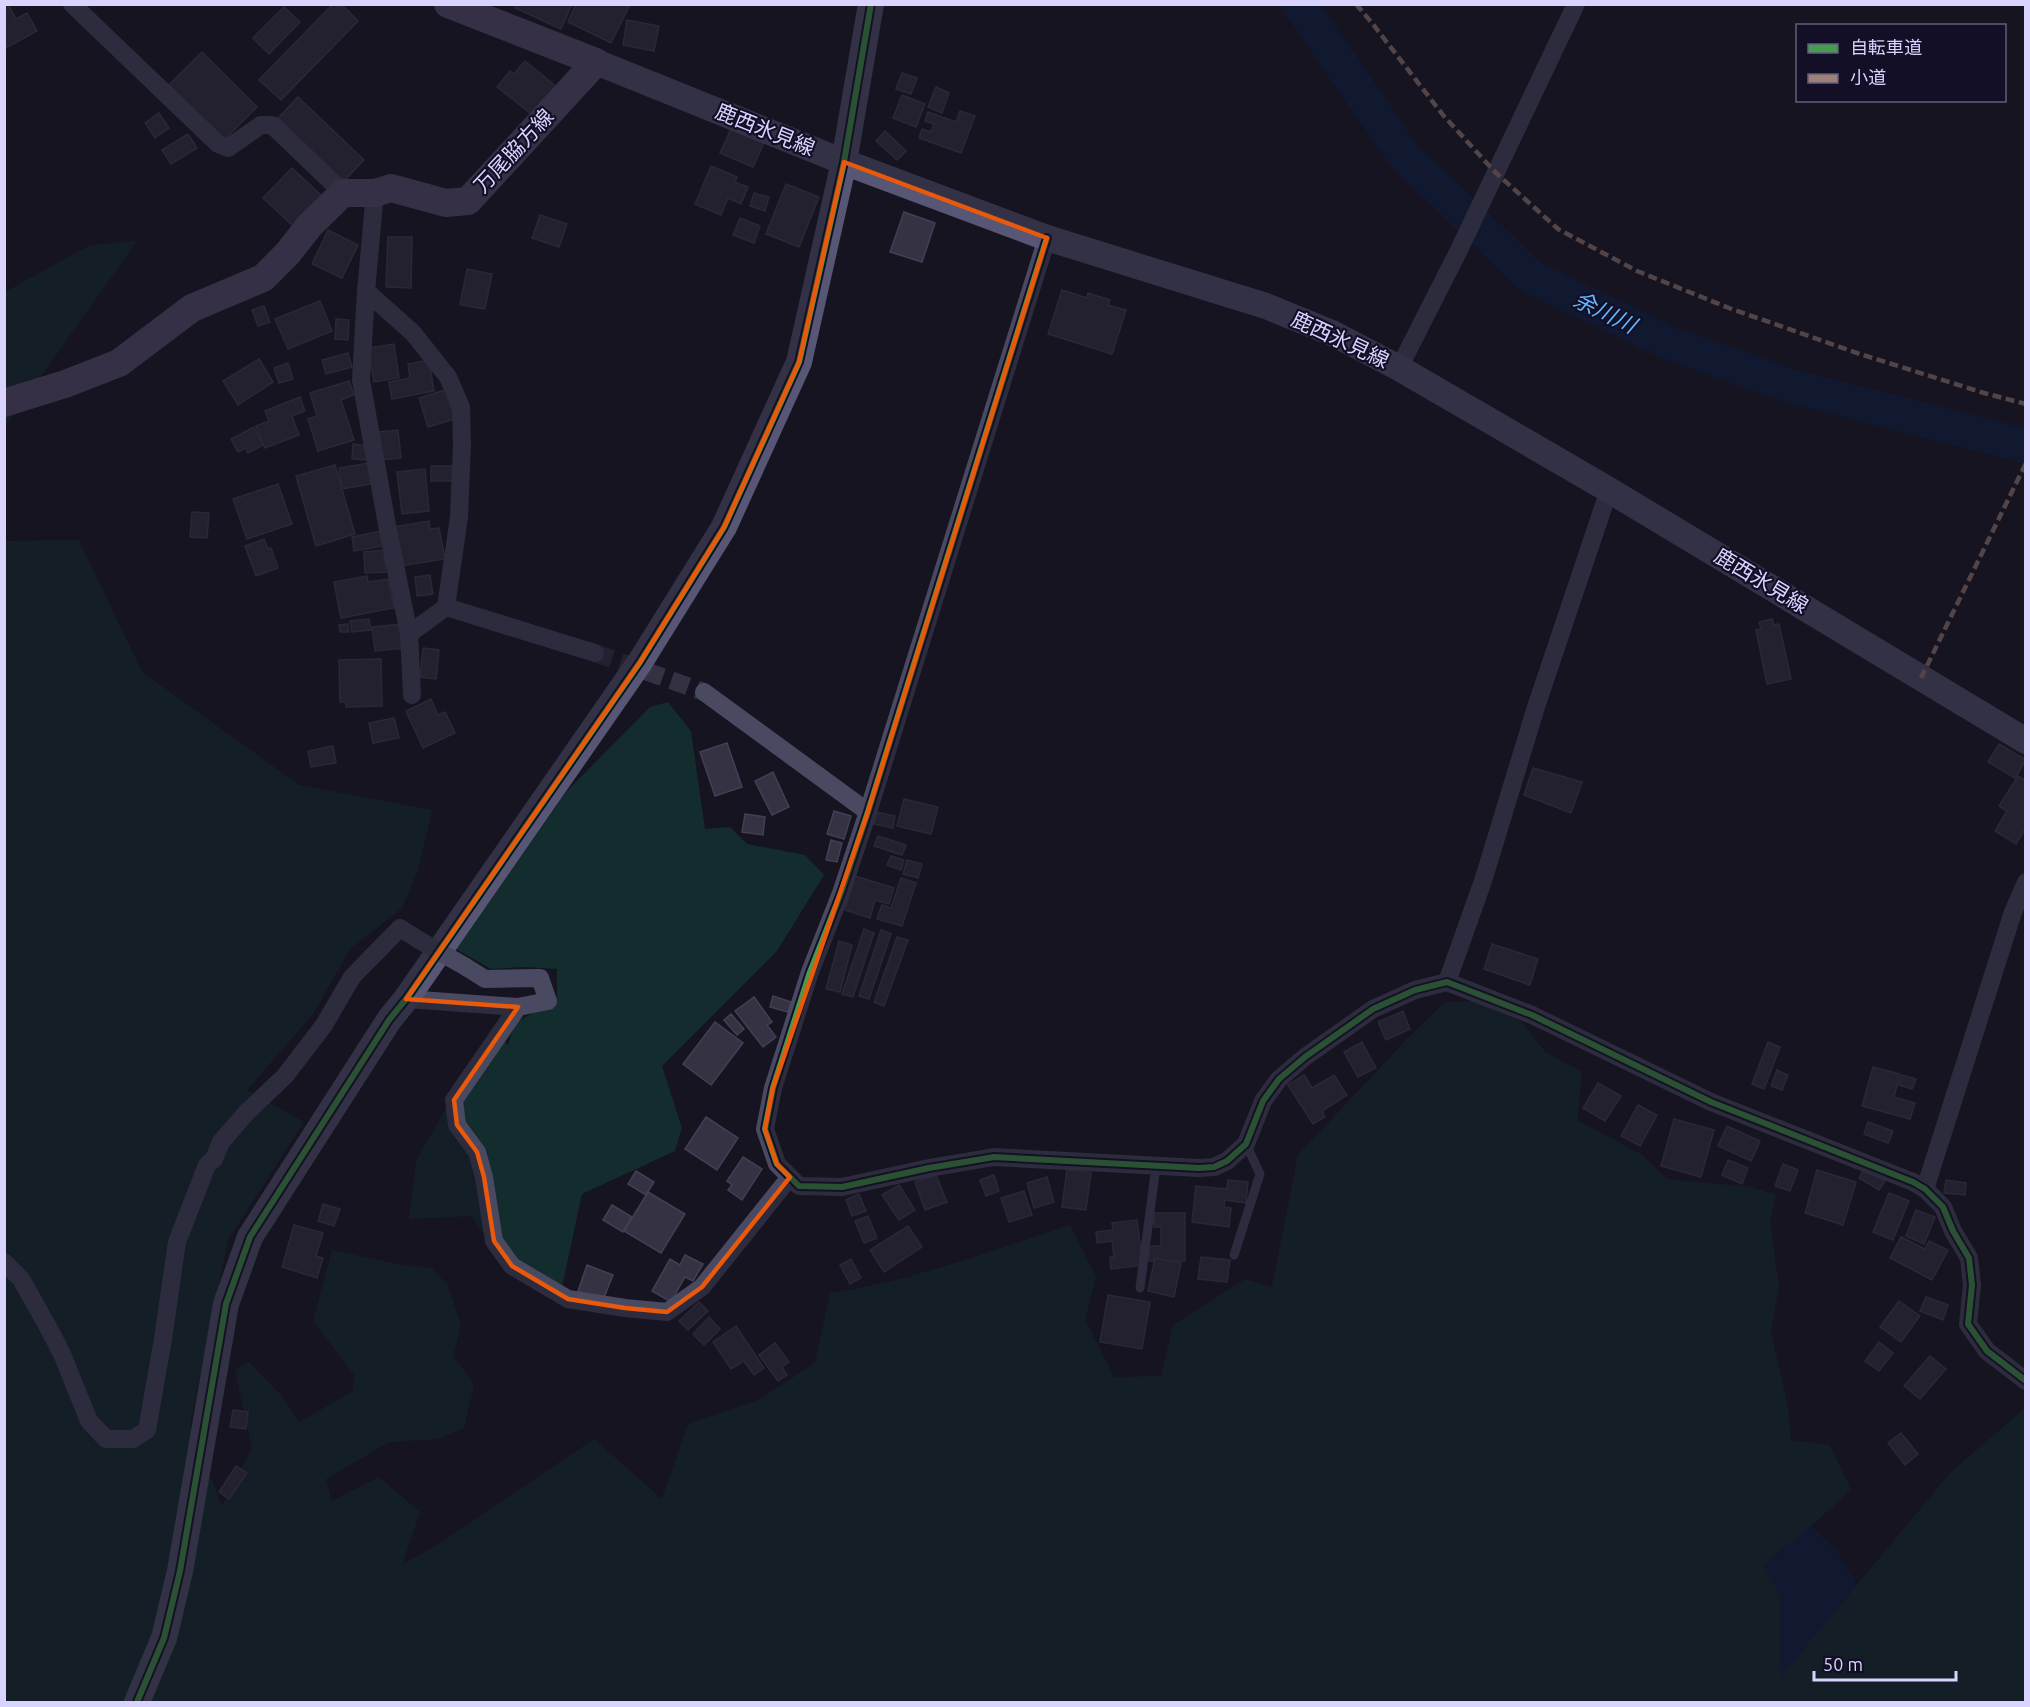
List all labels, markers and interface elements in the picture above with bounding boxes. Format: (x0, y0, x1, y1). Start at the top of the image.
legend (1796, 24, 2006, 102)
text: 自転車道 (1850, 37, 1922, 57)
text: 小道 (1850, 67, 1886, 87)
street label: 鹿西氷見線 (712, 98, 819, 160)
street label: 万尾脇方線 (469, 104, 558, 197)
water label: 余川川 (1570, 286, 1642, 338)
street label: 鹿西氷見線 (1288, 306, 1393, 372)
street label: 鹿西氷見線 (1710, 543, 1813, 617)
scale bar (1814, 1644, 1956, 1682)
text: 50 m (1823, 1654, 1863, 1674)

